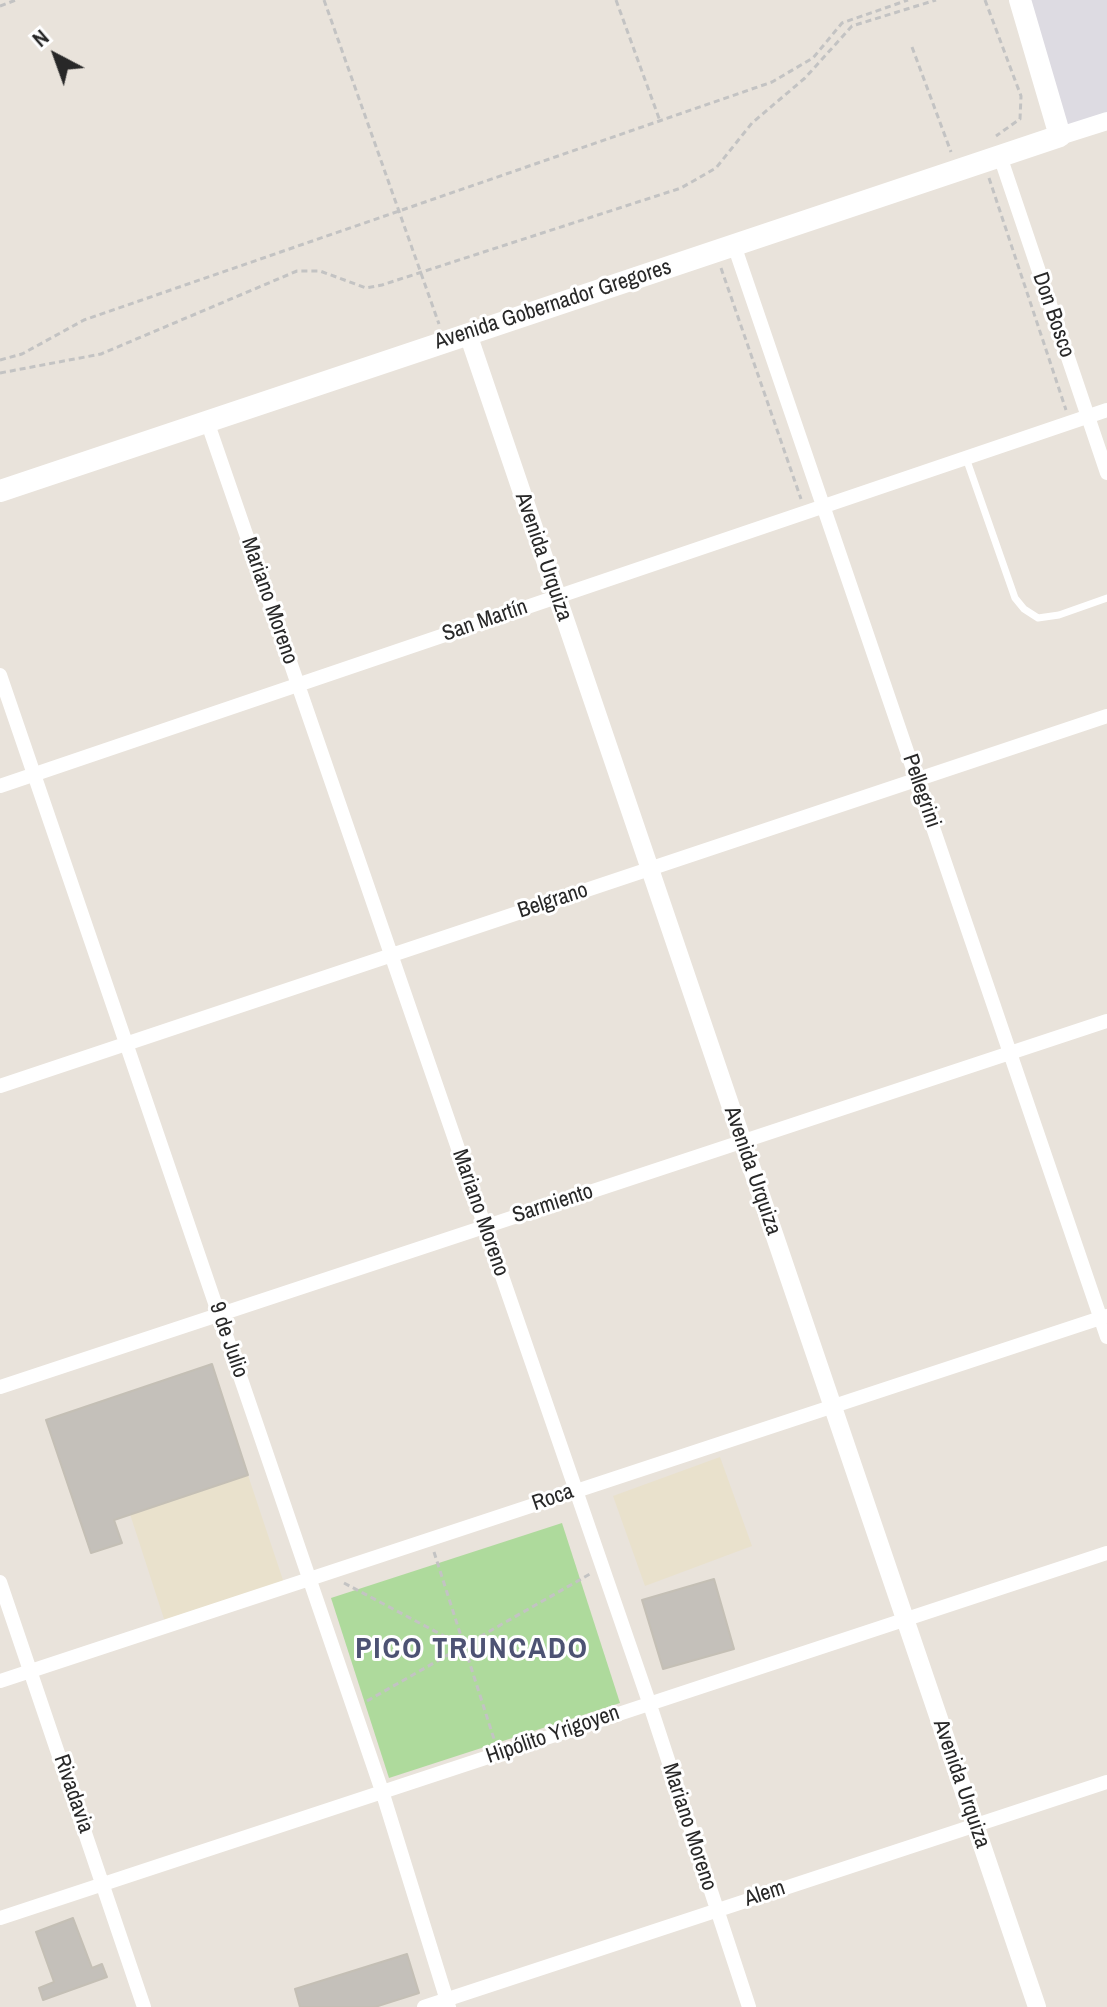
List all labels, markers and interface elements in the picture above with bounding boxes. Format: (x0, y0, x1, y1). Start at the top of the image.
north arrow (16, 16, 96, 96)
text: N (25, 22, 55, 53)
street label: Avenida Gobernador Gregores (431, 254, 675, 356)
street label: Don Bosco (1026, 269, 1080, 361)
street label: Avenida Urquiza (509, 489, 577, 625)
street label: Mariano Moreno (235, 534, 303, 668)
street label: San Martín (439, 594, 531, 648)
street label: Pellegrini (896, 751, 946, 831)
street label: Belgrano (515, 877, 591, 925)
street label: Avenida Urquiza (718, 1103, 786, 1239)
street label: Mariano Moreno (446, 1146, 514, 1280)
street label: Sarmiento (509, 1179, 597, 1229)
street label: 9 de Julio (203, 1299, 253, 1381)
street label: Roca (529, 1479, 577, 1517)
district label: PICO TRUNCADO (355, 1632, 589, 1668)
street label: Hipólito Yrigoyen (483, 1700, 623, 1770)
street label: Avenida Urquiza (927, 1716, 995, 1852)
street label: Rivadavia (47, 1751, 99, 1837)
street label: Mariano Moreno (656, 1760, 722, 1894)
street label: Alem (741, 1875, 789, 1913)

